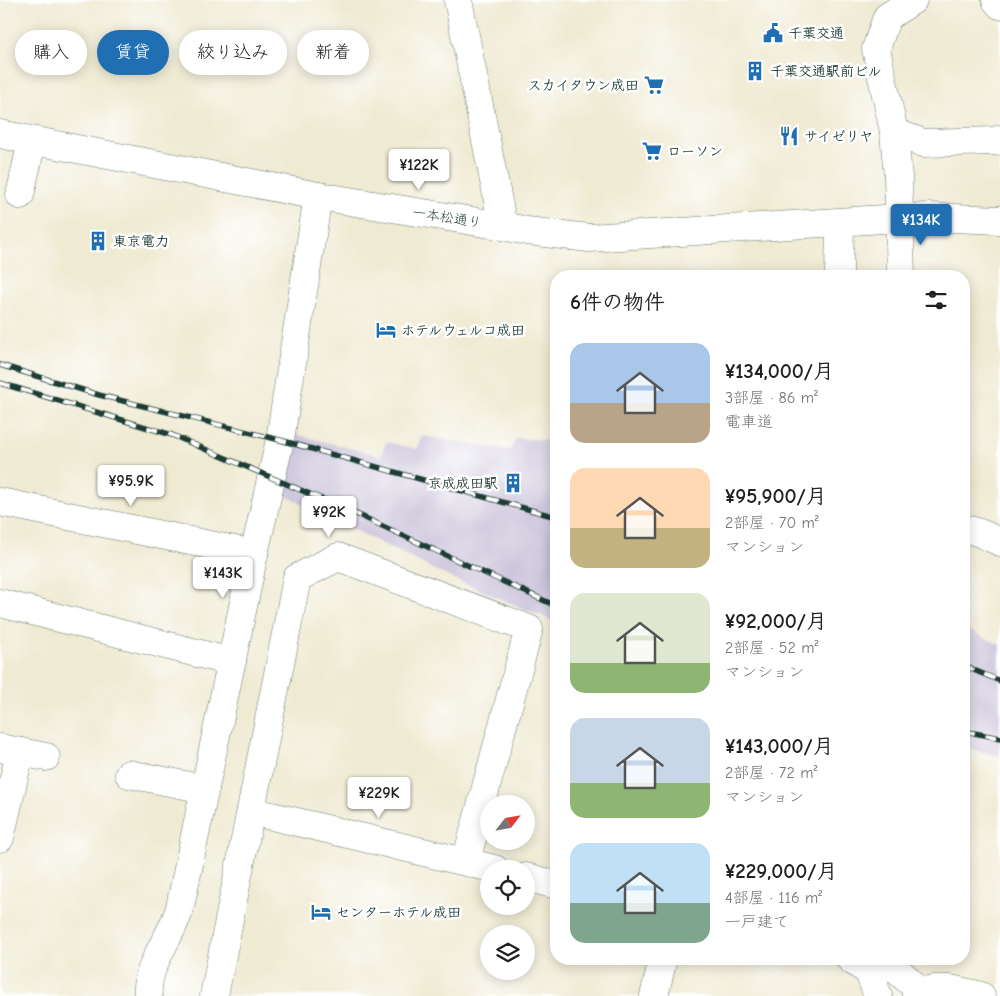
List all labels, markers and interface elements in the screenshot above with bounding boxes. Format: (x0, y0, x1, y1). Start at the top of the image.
public building icon: 千葉交通 (762, 22, 784, 44)
place label: 千葉交通 (788, 25, 844, 42)
chip: 購入 (15, 30, 87, 75)
chip: 賃貸 (97, 30, 169, 75)
chip: 絞り込み (179, 30, 287, 75)
chip: 新着 (297, 30, 369, 75)
building icon: 千葉交通駅前ビル (744, 60, 766, 82)
place label: 千葉交通駅前ビル (770, 63, 882, 80)
supermarket icon: スカイタウン成田 (643, 74, 665, 96)
place label: スカイタウン成田 (528, 77, 639, 94)
restaurant icon: サイゼリヤ (778, 125, 800, 147)
place label: サイゼリヤ (804, 128, 873, 145)
supermarket icon: ローソン (641, 140, 663, 162)
place label: ローソン (667, 143, 723, 160)
pin: ¥122K (384, 148, 454, 191)
text: ¥122K (399, 156, 439, 174)
street label: 一本松通り (411, 204, 483, 231)
pin: ¥134K (886, 204, 956, 246)
text: ¥134K (902, 211, 940, 229)
building icon: 東京電力 (87, 230, 109, 252)
place label: 東京電力 (113, 233, 169, 250)
icon: filters (922, 286, 950, 314)
text: 6件の物件 (570, 290, 665, 314)
hotel icon: ホテルウェルコ成田 (375, 319, 397, 341)
place label: ホテルウェルコ成田 (401, 322, 525, 339)
text: ¥134,000/月 (725, 359, 834, 383)
icon: home (610, 363, 670, 423)
text: 3部屋 · 86 m² (725, 389, 818, 407)
text: 電車道 (725, 413, 773, 431)
pin: ¥95.9K (90, 464, 172, 507)
text: ¥95.9K (108, 472, 154, 490)
building icon: 京成成田駅 (502, 472, 524, 494)
place label: 京成成田駅 (428, 475, 498, 492)
text: ¥95,900/月 (725, 484, 827, 508)
icon: home (610, 488, 670, 548)
pin: ¥92K (299, 496, 359, 538)
text: ¥92K (312, 503, 346, 521)
text: 2部屋 · 70 m² (725, 514, 819, 532)
text: マンション (725, 538, 804, 556)
pin: ¥143K (188, 556, 258, 599)
text: ¥143K (204, 564, 242, 582)
text: ¥92,000/月 (725, 609, 827, 633)
icon: home (610, 613, 670, 673)
text: 2部屋 · 52 m² (725, 639, 818, 657)
text: マンション (725, 663, 804, 681)
text: ¥143,000/月 (725, 734, 834, 758)
icon: home (610, 738, 670, 798)
text: 2部屋 · 72 m² (725, 764, 817, 782)
pin: ¥229K (344, 776, 414, 819)
text: ¥229K (358, 784, 400, 802)
text: マンション (725, 788, 804, 806)
north arrow (480, 795, 535, 850)
map controls (480, 795, 535, 980)
text: ¥229,000/月 (725, 859, 837, 883)
button: locate (480, 860, 535, 915)
icon: home (610, 863, 670, 923)
text: 4部屋 · 116 m² (725, 889, 822, 907)
hotel icon: センターホテル成田 (310, 901, 332, 923)
place label: センターホテル成田 (336, 904, 461, 921)
text: 一戸建て (725, 913, 789, 931)
button: layers (480, 925, 535, 980)

